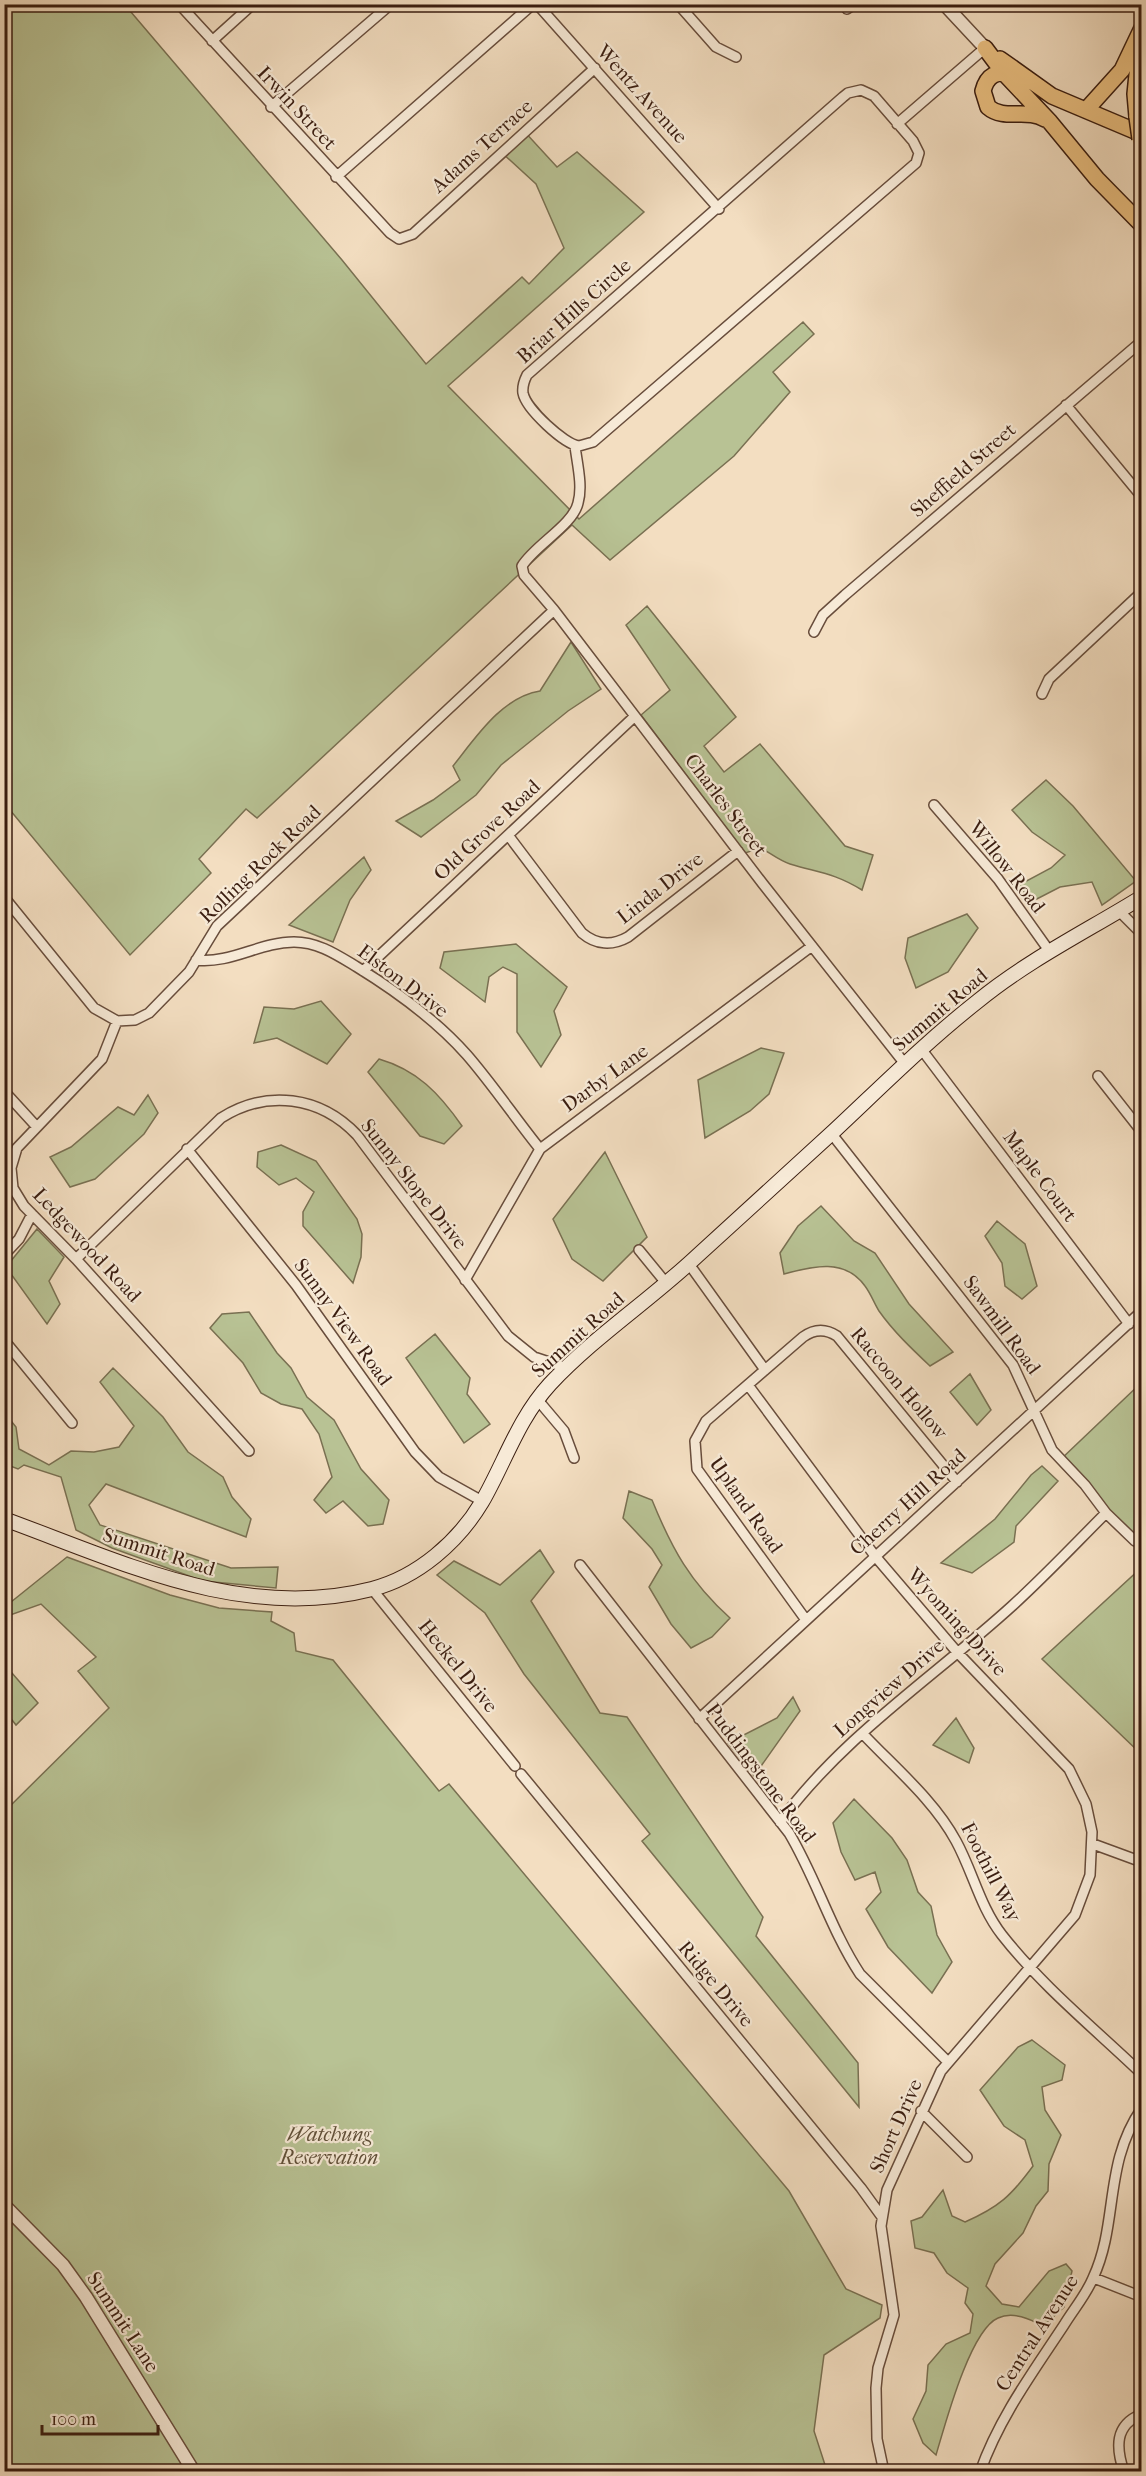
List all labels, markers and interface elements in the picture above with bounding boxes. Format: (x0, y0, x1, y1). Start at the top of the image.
street label: Wentz Avenue (591, 39, 692, 148)
street label: Irwin Street (252, 61, 342, 155)
street label: Adams Terrace (426, 95, 537, 198)
street label: Briar Hills Circle (512, 254, 636, 368)
street label: Sheffield Street (906, 418, 1020, 522)
street label: Charles Street (680, 749, 772, 861)
street label: Old Grove Road (429, 774, 546, 885)
street label: Rolling Rock Road (194, 799, 326, 928)
street label: Willow Road (964, 816, 1051, 918)
street label: Linda Drive (612, 847, 708, 929)
street label: Elston Drive (353, 940, 453, 1022)
street label: Summit Road (888, 963, 993, 1056)
street label: Darby Lane (558, 1039, 653, 1117)
street label: Sunny Slope Drive (356, 1114, 472, 1254)
street label: Maple Court (998, 1126, 1082, 1226)
street label: Ledgewood Road (28, 1183, 147, 1308)
street label: Sunny View Road (289, 1254, 397, 1391)
street label: Sawmill Road (958, 1271, 1046, 1380)
street label: Summit Road (527, 1287, 630, 1383)
street label: Raccoon Hollow (846, 1322, 953, 1444)
street label: Cherry Hill Road (845, 1443, 972, 1560)
street label: Upland Road (704, 1452, 788, 1558)
street label: Summit Road (100, 1523, 219, 1581)
street label: Wyoming Drive (902, 1562, 1012, 1681)
street label: Heckel Drive (414, 1615, 502, 1717)
street label: Longview Drive (829, 1634, 949, 1742)
street label: Puddingstone Road (701, 1699, 821, 1848)
street label: Foothill Way (956, 1819, 1026, 1927)
street label: Ridge Drive (673, 1936, 759, 2032)
street label: Short Drive (865, 2075, 927, 2177)
park label: Watchung Reservation (278, 2123, 378, 2169)
street label: Summit Lane (82, 2268, 164, 2376)
street label: Central Avenue (991, 2270, 1083, 2395)
scale bar (42, 2398, 158, 2436)
text: 100 m (51, 2409, 96, 2430)

